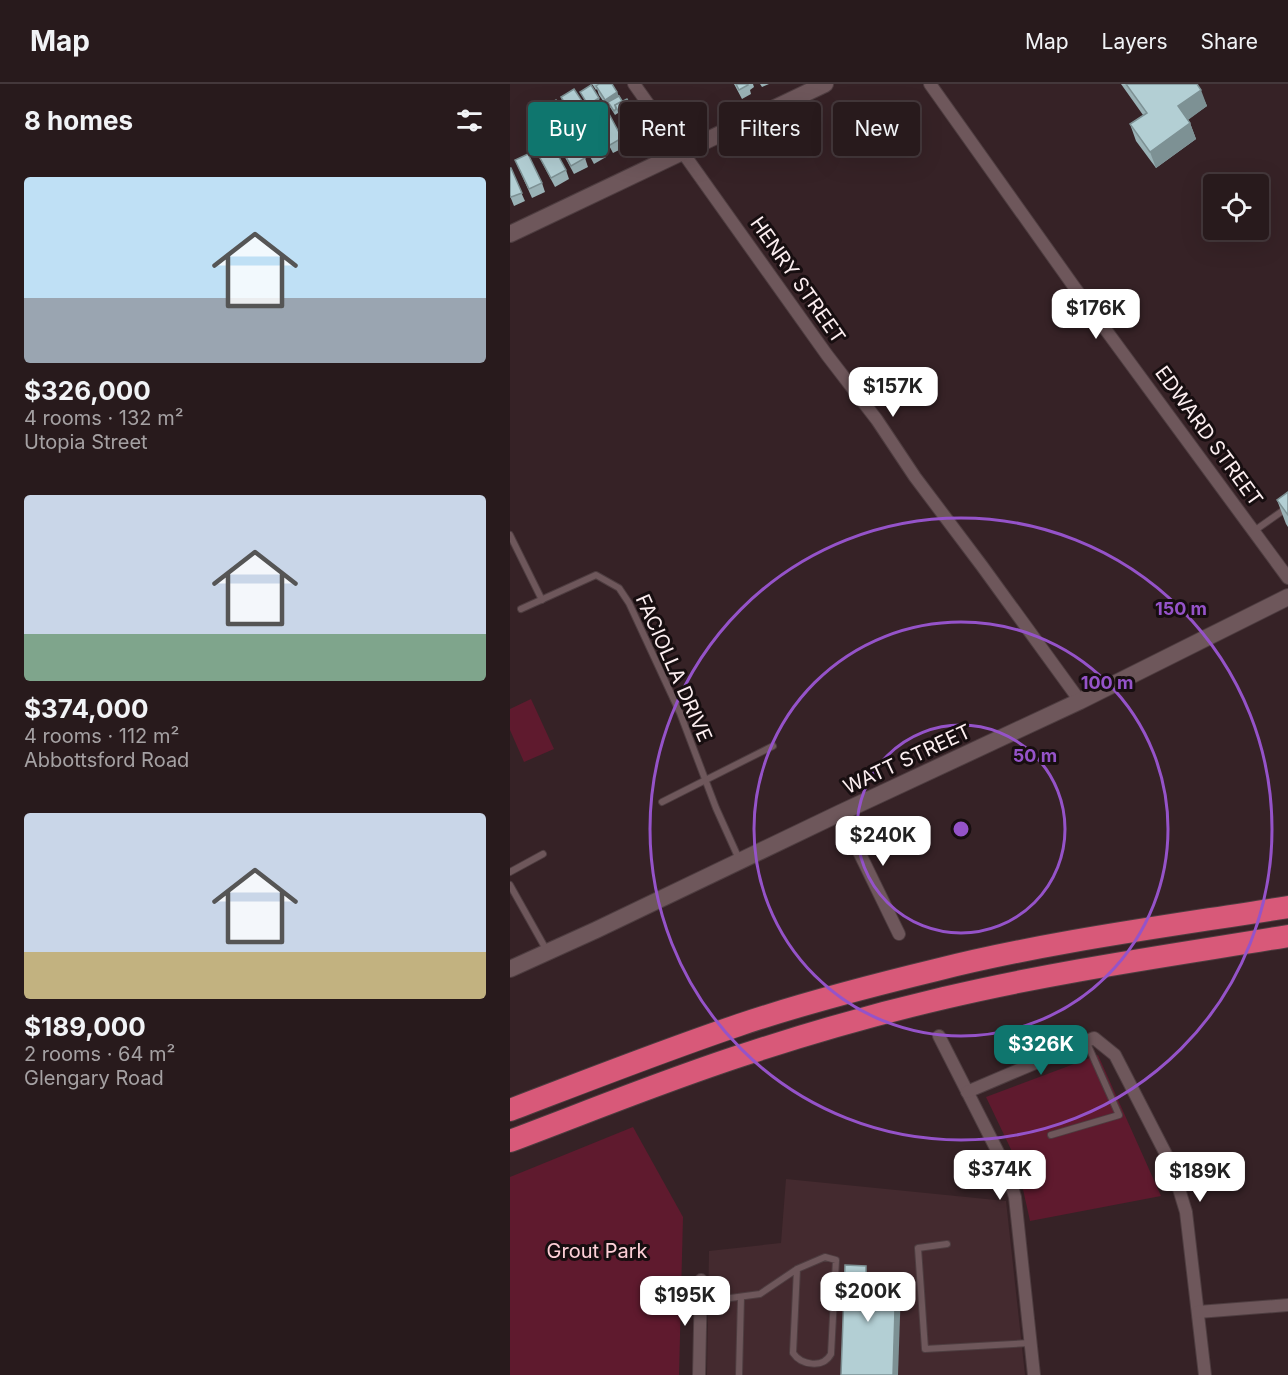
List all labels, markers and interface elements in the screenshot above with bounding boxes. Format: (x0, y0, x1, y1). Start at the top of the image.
text: Map (30, 24, 90, 58)
text: Map (1025, 29, 1069, 54)
text: Layers (1102, 29, 1168, 54)
text: Share (1201, 29, 1258, 54)
chip: Buy (528, 102, 608, 156)
chip: Rent (620, 102, 707, 156)
chip: Filters (719, 102, 821, 156)
chip: New (833, 102, 920, 156)
icon: filters (453, 104, 486, 137)
text: 8 homes (24, 105, 133, 136)
map controls (1203, 174, 1269, 240)
button: locate (1203, 174, 1269, 240)
street label: HENRY STREET (745, 212, 851, 348)
icon: home (201, 216, 309, 324)
pin: $176K (1054, 289, 1138, 340)
text: $176K (1066, 296, 1126, 320)
street label: EDWARD STREET (1150, 361, 1268, 511)
pin: $157K (851, 367, 935, 418)
text: $157K (863, 374, 923, 398)
text: $326,000 (24, 375, 151, 406)
text: 4 rooms · 132 m² (24, 406, 183, 430)
text: Utopia Street (24, 430, 148, 454)
icon: home (201, 534, 309, 642)
street label: FACIOLLA DRIVE (631, 591, 717, 745)
text: 150 m (1155, 598, 1207, 619)
text: 100 m (1081, 672, 1133, 693)
text: $374,000 (24, 693, 149, 724)
street label: WATT STREET (840, 719, 974, 799)
text: 4 rooms · 112 m² (24, 724, 179, 748)
text: 50 m (1013, 745, 1057, 766)
text: Abbottsford Road (24, 748, 189, 772)
pin: $240K (841, 816, 925, 867)
centre of rings (951, 819, 971, 839)
text: $240K (850, 823, 916, 847)
icon: home (201, 852, 309, 960)
text: $189,000 (24, 1011, 146, 1042)
pin: $326K (999, 1025, 1083, 1076)
text: $326K (1008, 1032, 1074, 1056)
text: 2 rooms · 64 m² (24, 1042, 175, 1066)
text: Glengary Road (24, 1066, 164, 1090)
pin: $374K (958, 1150, 1042, 1201)
pin: $189K (1158, 1152, 1242, 1203)
text: $374K (968, 1157, 1032, 1181)
text: $189K (1169, 1159, 1231, 1183)
park label: Grout Park (547, 1239, 647, 1263)
pin: $200K (826, 1272, 910, 1323)
pin: $195K (643, 1276, 727, 1327)
text: $200K (834, 1279, 902, 1303)
text: $195K (654, 1283, 716, 1307)

